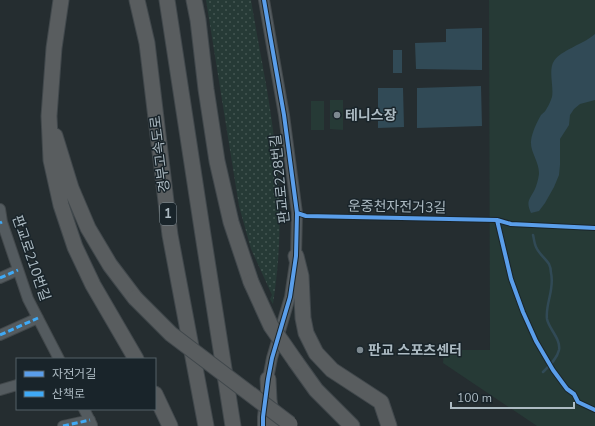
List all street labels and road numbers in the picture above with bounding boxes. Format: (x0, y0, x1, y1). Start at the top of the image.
street label: 경부고속도로 (146, 114, 174, 194)
street label: 판교로228번길 (266, 133, 294, 225)
street label: 운중천자전거3길 (348, 197, 446, 217)
road number: 1 (160, 203, 176, 225)
street label: 판교로210번길 (7, 213, 55, 303)

